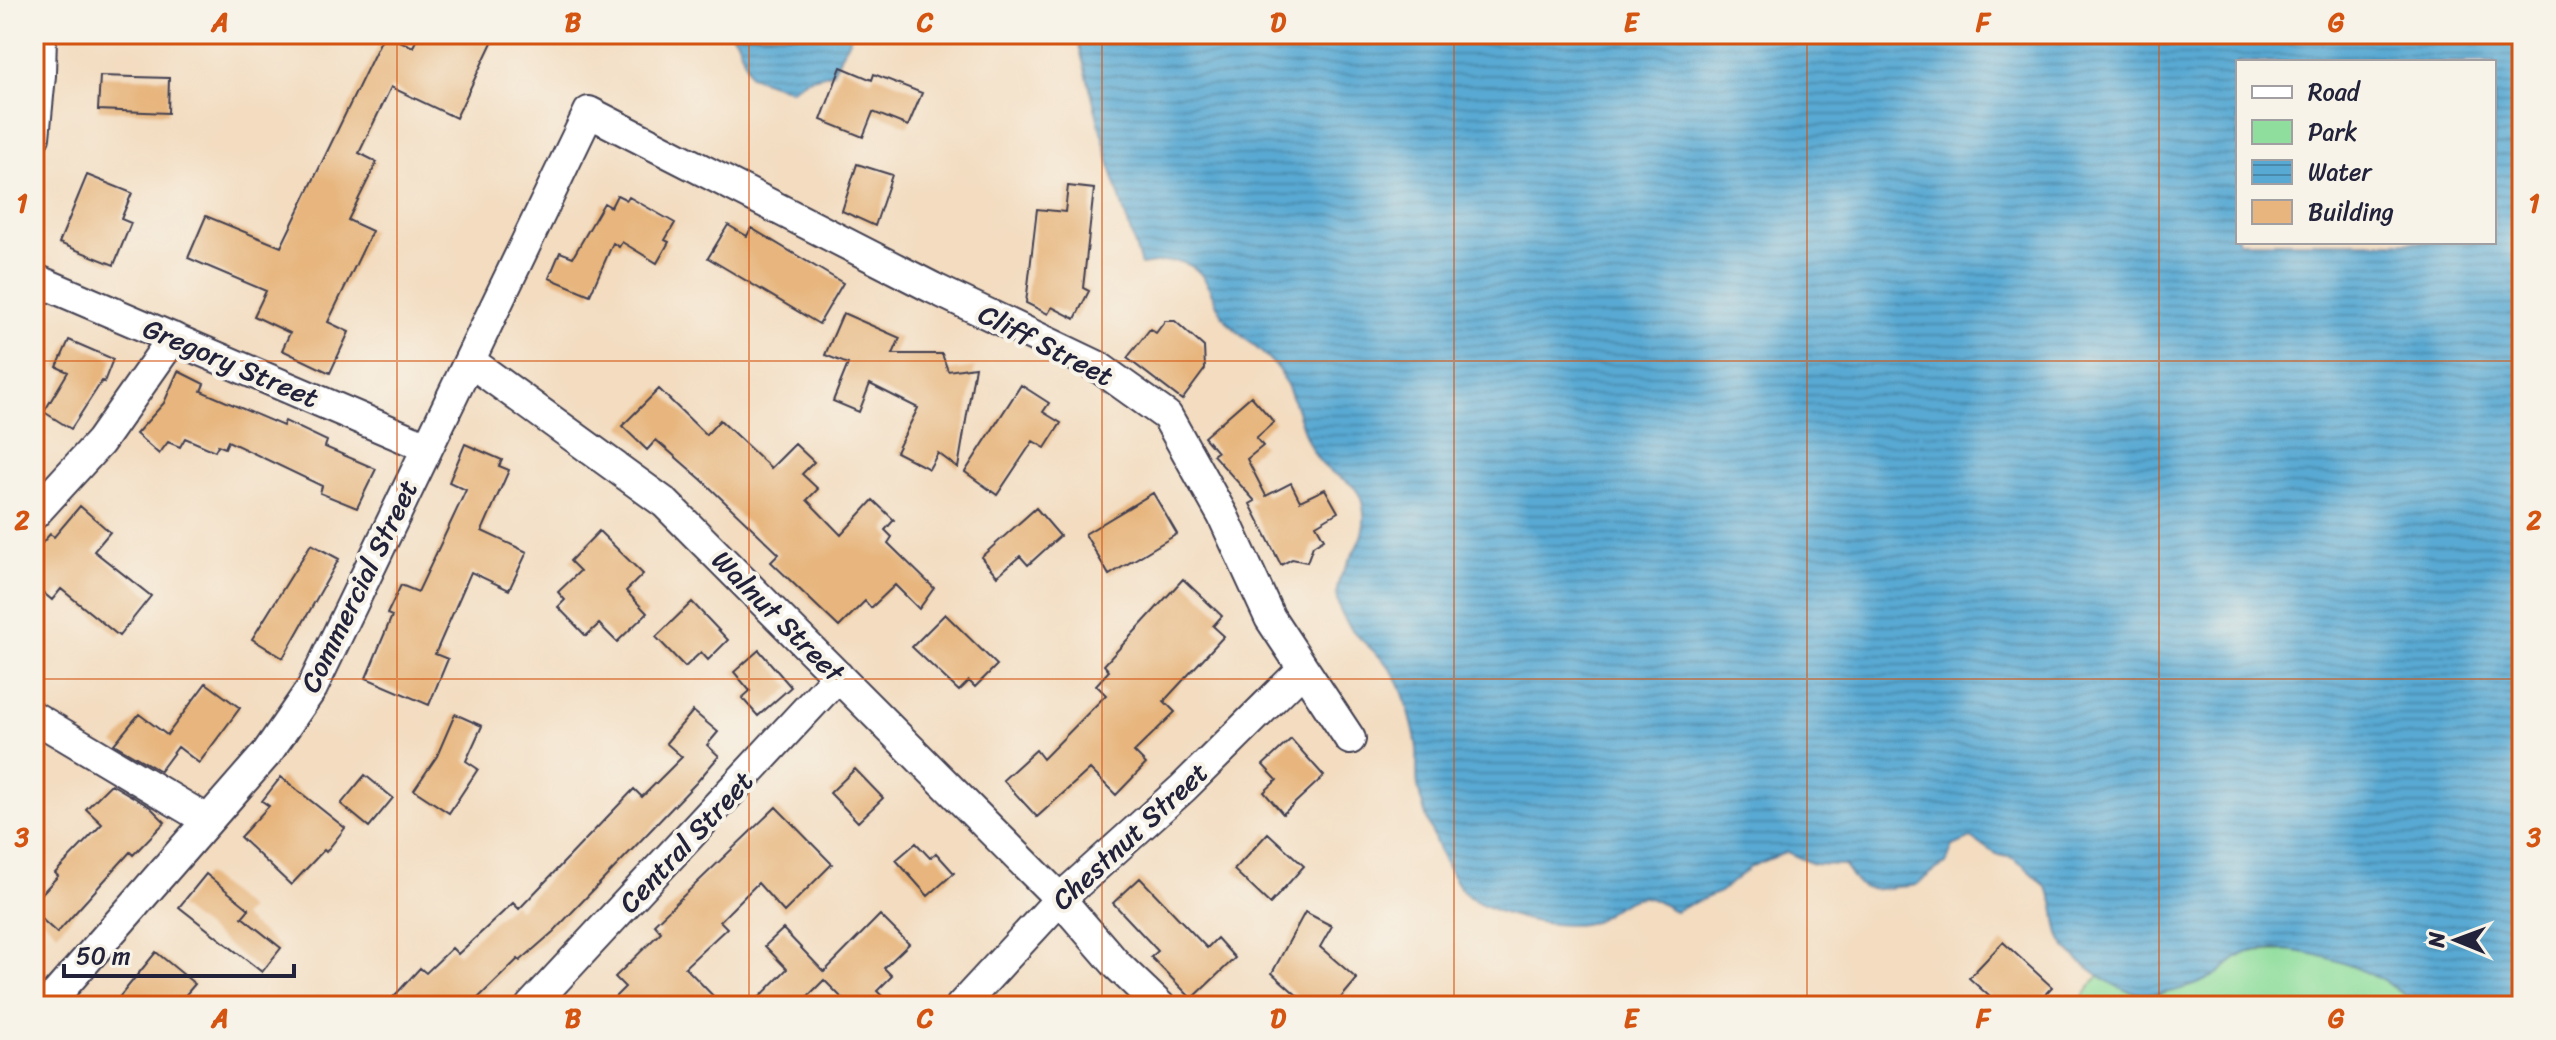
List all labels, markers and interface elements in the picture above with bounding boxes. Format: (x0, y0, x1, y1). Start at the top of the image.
text: A (210, 0, 229, 45)
text: B (565, 0, 582, 45)
text: C (916, 0, 934, 45)
text: D (1270, 0, 1286, 45)
text: E (1624, 0, 1641, 45)
text: F (1975, 0, 1992, 45)
text: G (2328, 0, 2345, 45)
legend (2236, 60, 2496, 244)
text: Road (2308, 71, 2362, 113)
text: Park (2308, 111, 2357, 153)
text: Water (2308, 151, 2373, 193)
text: 1 (16, 180, 28, 226)
text: 1 (2528, 180, 2540, 226)
text: Building (2308, 191, 2394, 233)
street label: Cliff Street (970, 290, 1122, 400)
street label: Gregory Street (135, 304, 327, 422)
street label: Commercial Street (286, 471, 432, 701)
text: 2 (13, 497, 30, 543)
text: 2 (2525, 497, 2542, 543)
street label: Walnut Street (700, 538, 858, 696)
street label: Chestnut Street (1040, 750, 1220, 922)
street label: Central Street (606, 759, 766, 925)
text: 3 (14, 814, 30, 860)
text: 3 (2526, 814, 2542, 860)
north arrow (2416, 900, 2496, 980)
scale bar (64, 928, 294, 978)
text: N (2417, 931, 2456, 949)
text: 50 m (76, 935, 131, 977)
text: A (210, 995, 229, 1040)
text: B (565, 995, 582, 1040)
text: C (916, 995, 934, 1040)
text: D (1270, 995, 1286, 1040)
text: E (1624, 995, 1641, 1040)
text: F (1975, 995, 1992, 1040)
text: G (2328, 995, 2345, 1040)

